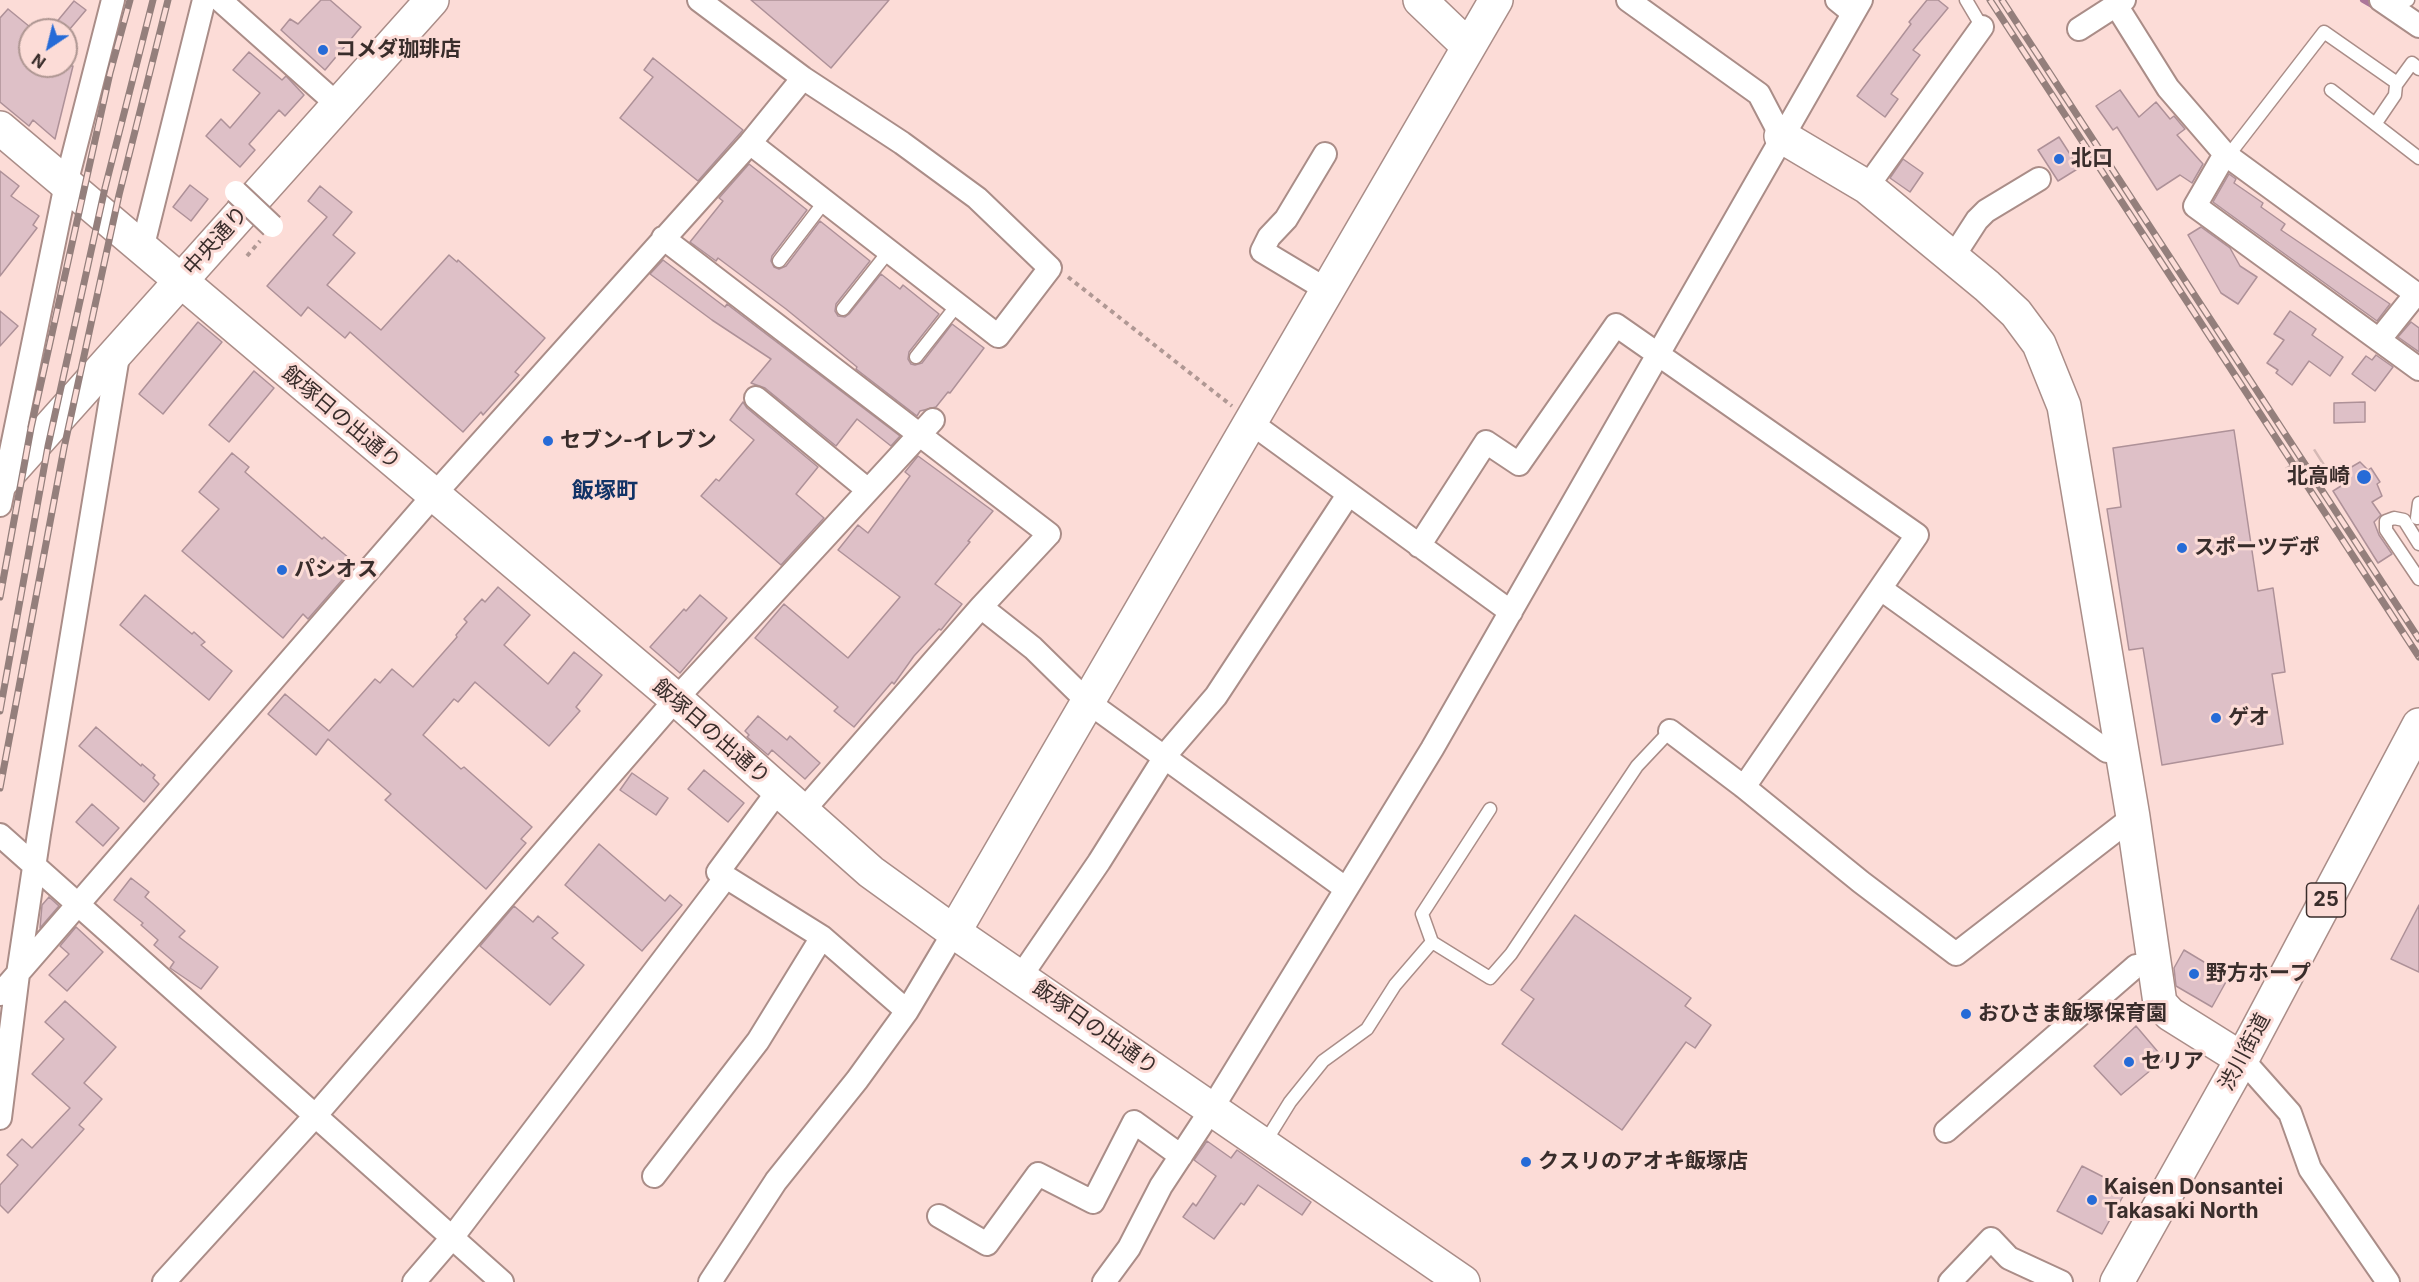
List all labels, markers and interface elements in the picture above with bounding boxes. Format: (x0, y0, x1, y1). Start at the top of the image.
north arrow (18, 18, 78, 78)
place label: コメダ珈琲店 (335, 37, 461, 63)
marker: コメダ珈琲店 (316, 43, 330, 57)
text: N (28, 49, 50, 73)
place label: 北口 (2071, 146, 2113, 172)
marker: 北口 (2052, 152, 2066, 166)
street label: 中央通り (179, 201, 253, 281)
street label: 飯塚日の出通り (277, 361, 405, 475)
place label: セブン-イレブン (560, 428, 717, 454)
marker: セブン-イレブン (541, 434, 555, 448)
place label: 北高崎 (2287, 464, 2350, 490)
marker: 北高崎 (2355, 468, 2373, 486)
district label: 飯塚町 (572, 478, 638, 504)
place label: スポーツデポ (2194, 535, 2320, 561)
marker: スポーツデポ (2175, 541, 2189, 555)
place label: パシオス (294, 557, 378, 583)
marker: パシオス (275, 563, 289, 577)
street label: 飯塚日の出通り (647, 674, 775, 790)
place label: ゲオ (2228, 705, 2270, 731)
marker: ゲオ (2209, 711, 2223, 725)
road number: 25 (2306, 883, 2346, 917)
place label: 野方ホープ (2206, 961, 2311, 987)
marker: 野方ホープ (2187, 967, 2201, 981)
street label: 飯塚日の出通り (1028, 976, 1162, 1080)
place label: おひさま飯塚保育園 (1978, 1001, 2167, 1027)
marker: おひさま飯塚保育園 (1959, 1007, 1973, 1021)
street label: 渋川街道 (2214, 1009, 2276, 1095)
place label: セリア (2141, 1049, 2204, 1075)
marker: セリア (2122, 1055, 2136, 1069)
place label: クスリのアオキ飯塚店 (1538, 1149, 1748, 1175)
marker: クスリのアオキ飯塚店 (1519, 1155, 1533, 1169)
place label: Kaisen Donsantei Takasaki North (2104, 1175, 2283, 1225)
marker: Kaisen Donsantei Takasaki North (2085, 1193, 2099, 1207)

